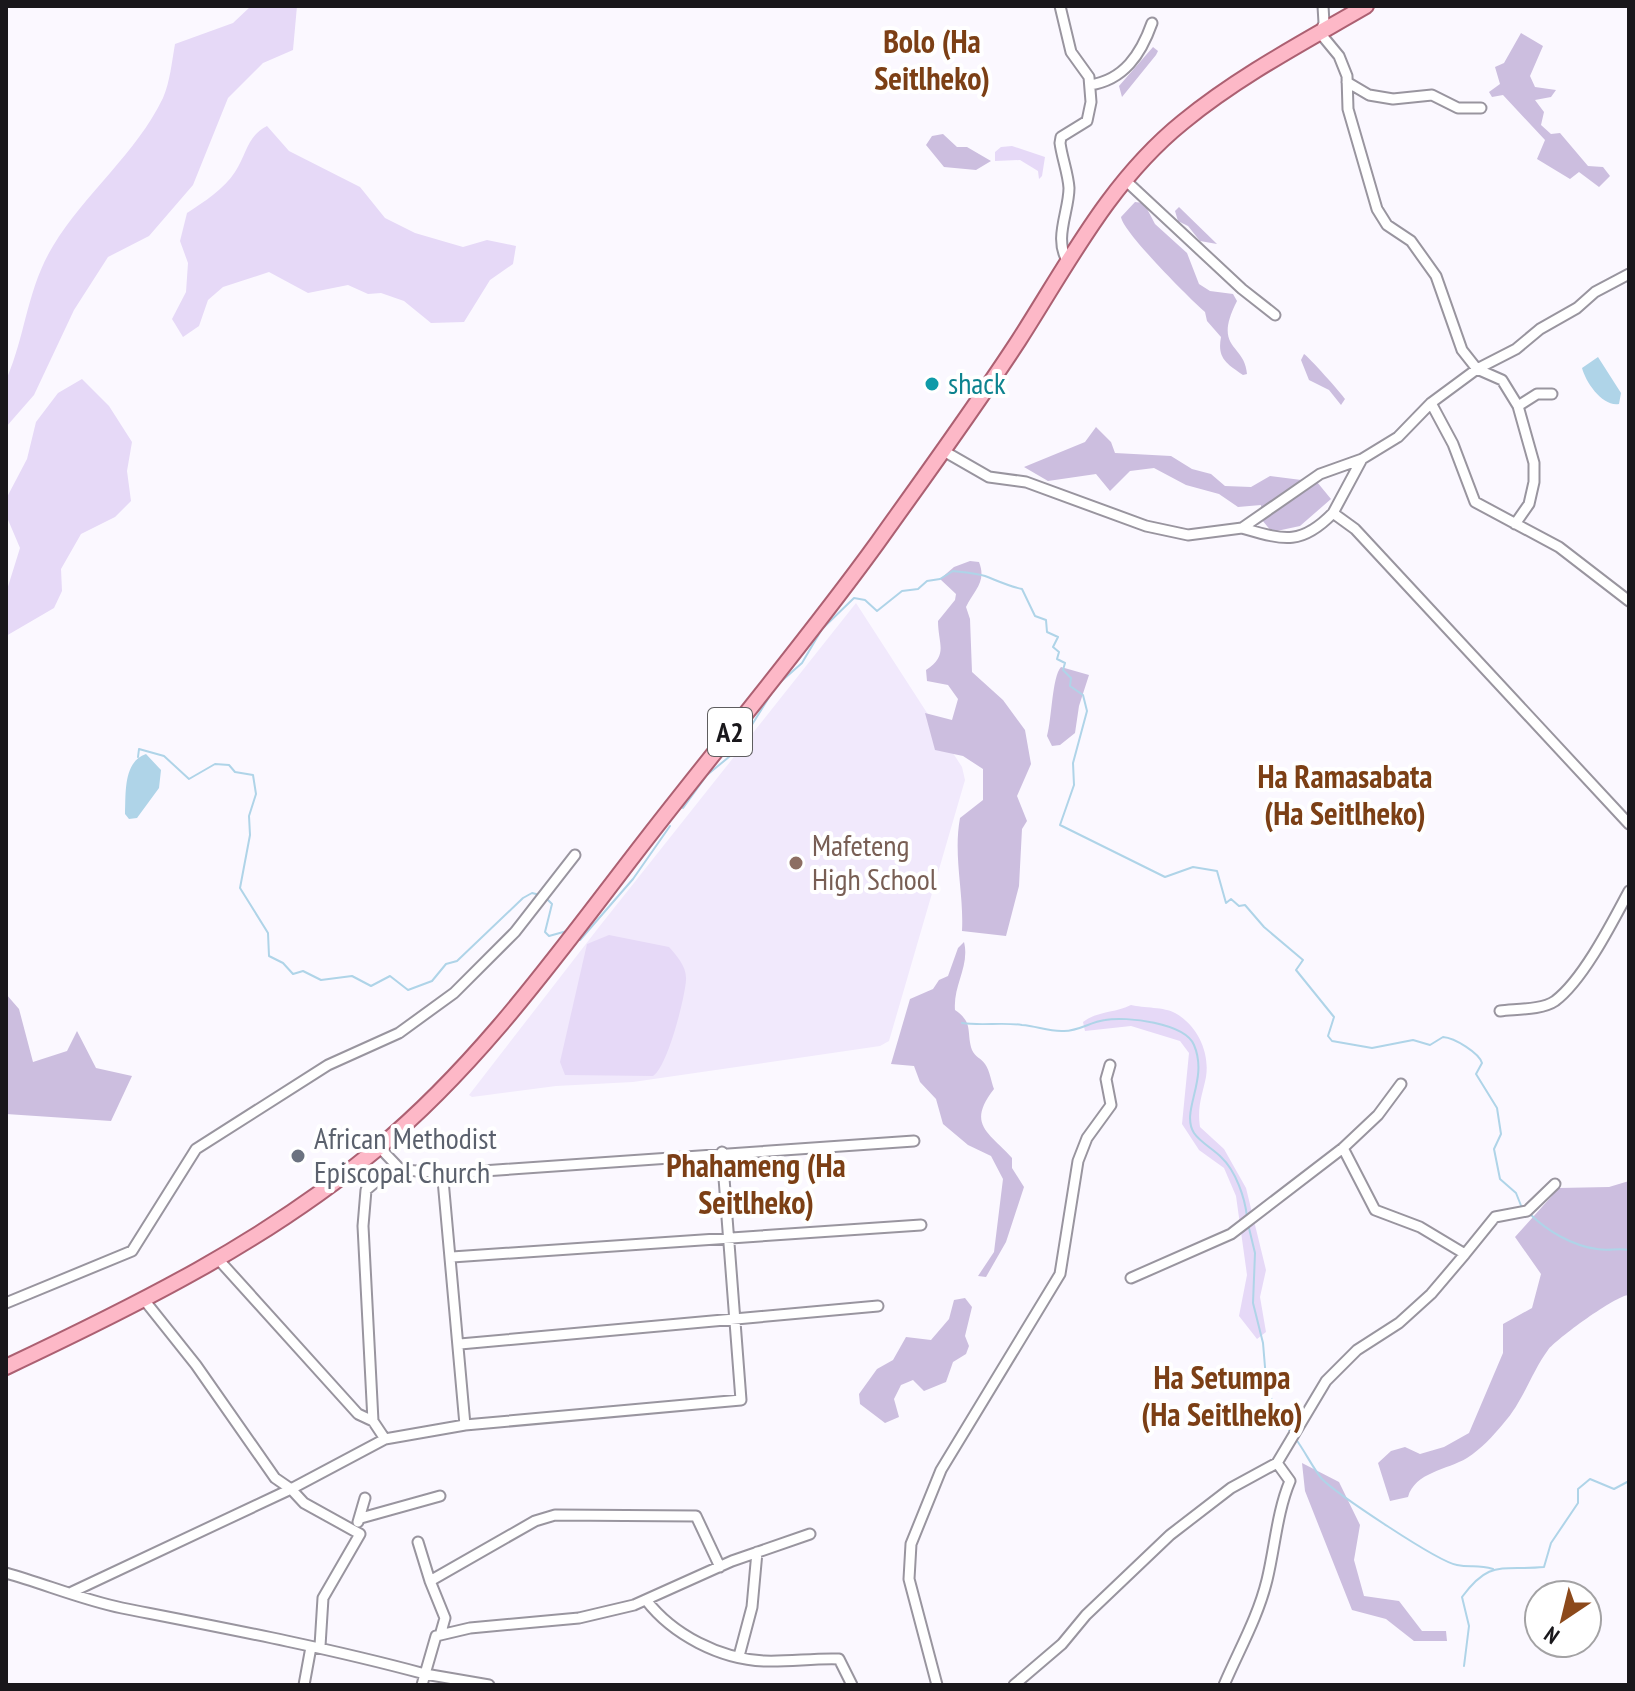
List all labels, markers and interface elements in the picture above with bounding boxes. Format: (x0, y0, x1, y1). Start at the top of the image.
district label: Bolo (Ha Seitlheko) (874, 20, 990, 99)
place label: shack (948, 363, 1006, 402)
marker: shack (923, 375, 941, 393)
road number: A2 (708, 708, 752, 756)
district label: Ha Ramasabata (Ha Seitlheko) (1258, 755, 1432, 834)
place label: Mafeteng High School (812, 825, 937, 898)
marker: Mafeteng High School (787, 854, 805, 872)
place label: African Methodist Episcopal Church (314, 1118, 497, 1191)
district label: Phahameng (Ha Seitlheko) (666, 1144, 846, 1223)
marker: African Methodist Episcopal Church (289, 1147, 307, 1165)
district label: Ha Setumpa (Ha Seitlheko) (1141, 1356, 1303, 1435)
north arrow (1523, 1579, 1603, 1659)
text: N (1539, 1621, 1564, 1650)

